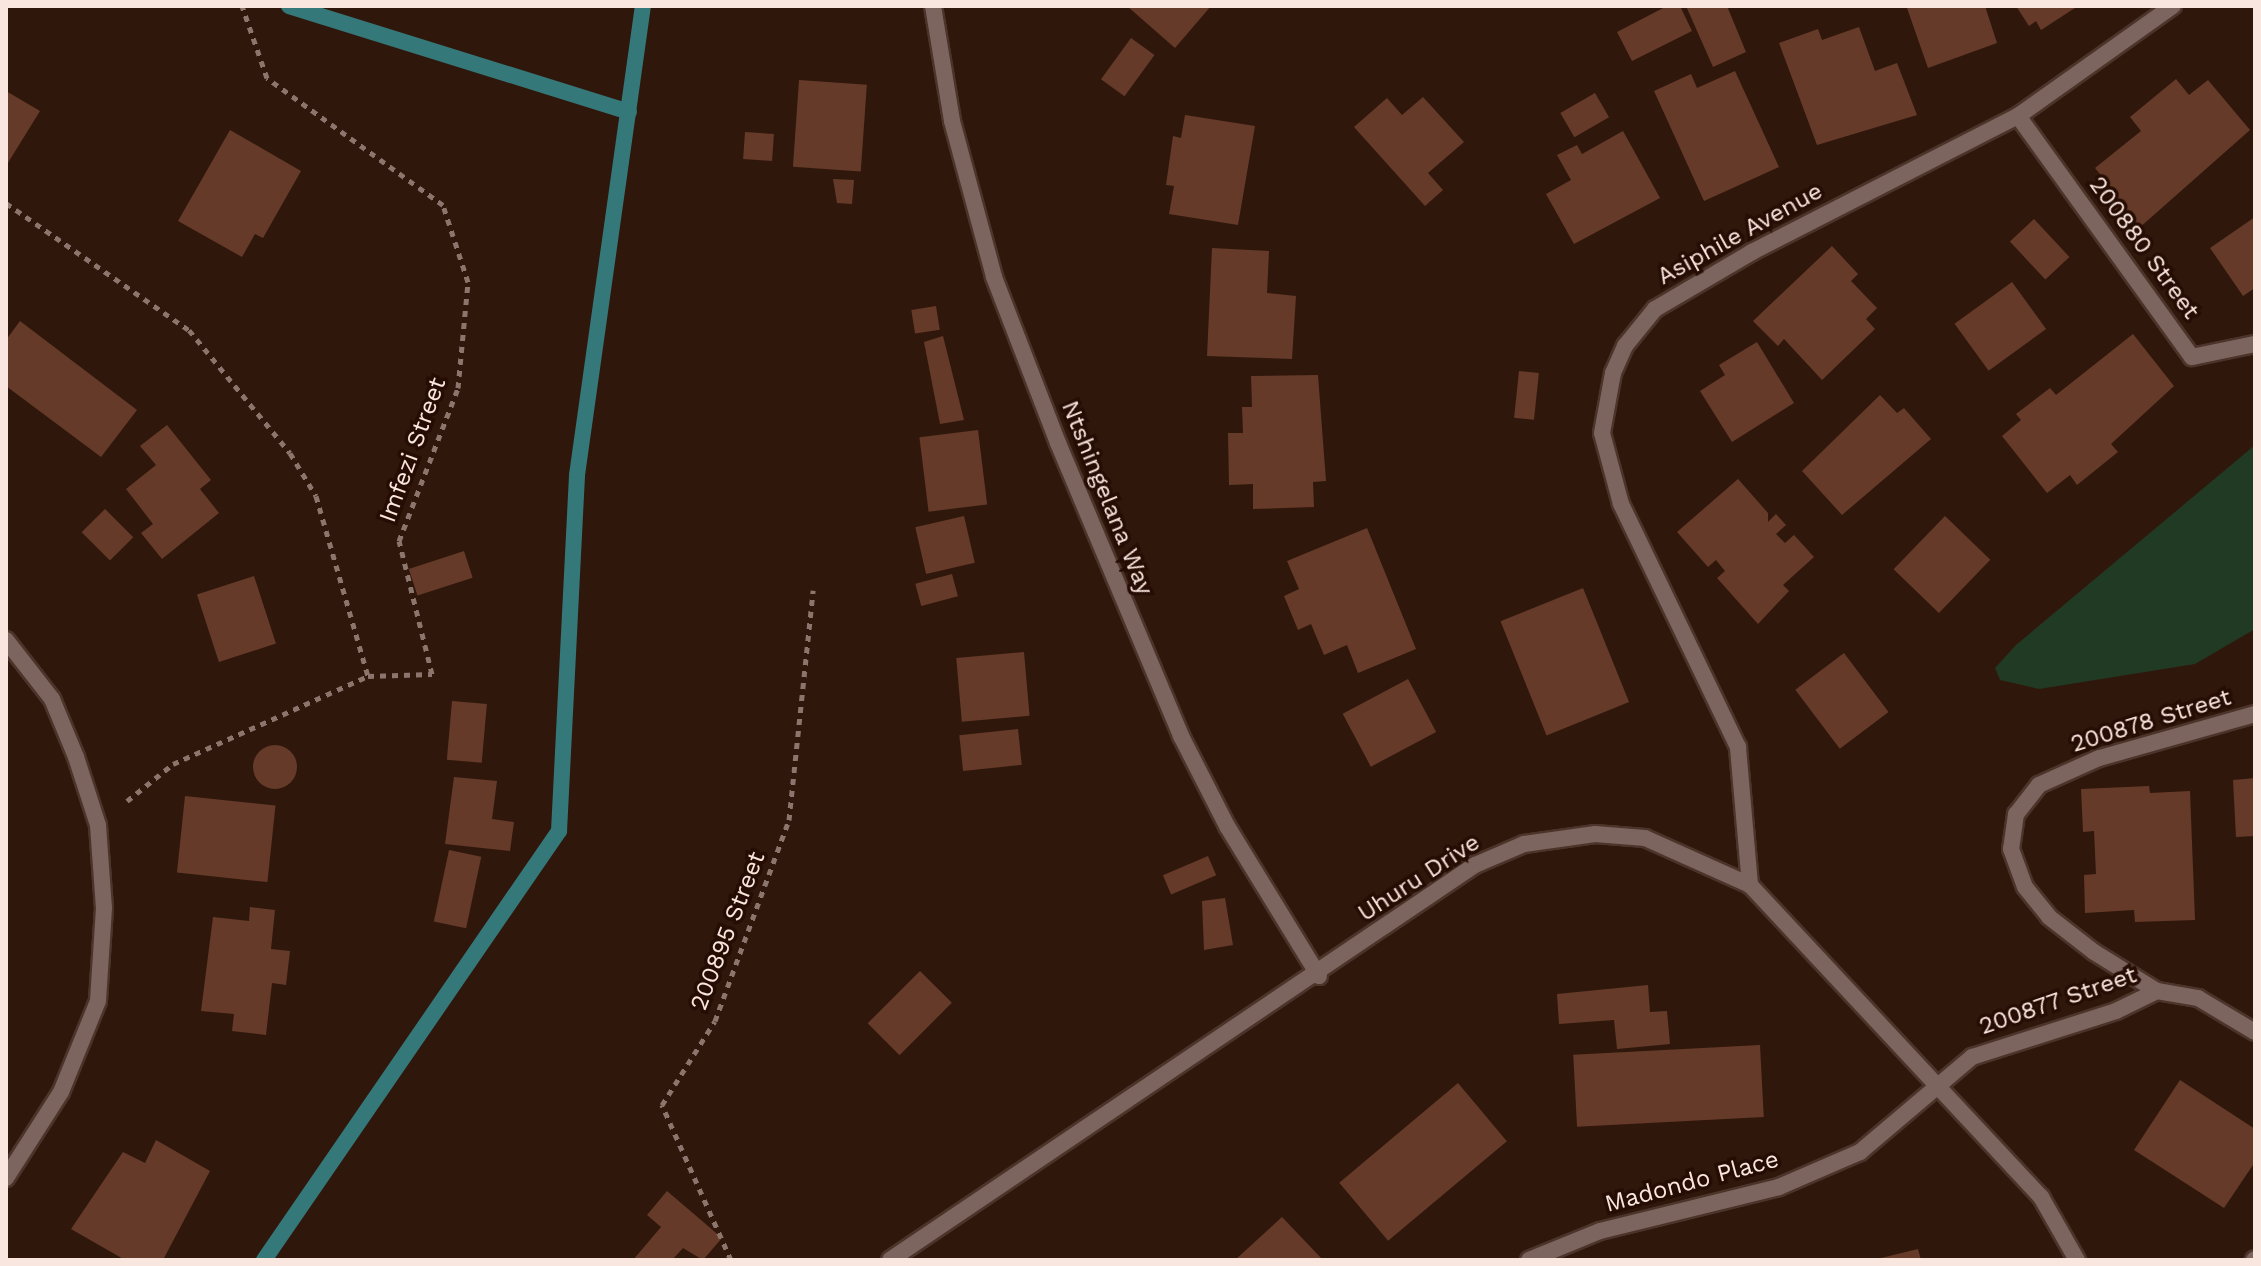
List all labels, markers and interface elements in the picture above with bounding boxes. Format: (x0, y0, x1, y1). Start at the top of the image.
street label: 200880 Street (2083, 171, 2205, 325)
street label: Asiphile Avenue (1652, 176, 1828, 292)
street label: Imfezi Street (373, 374, 453, 526)
street label: Ntshingelana Way (1055, 396, 1159, 600)
street label: 200878 Street (2067, 683, 2235, 759)
street label: Uhuru Drive (1353, 828, 1485, 928)
street label: 200895 Street (684, 847, 772, 1015)
street label: 200877 Street (1975, 961, 2141, 1041)
street label: Madondo Place (1602, 1145, 1782, 1219)

